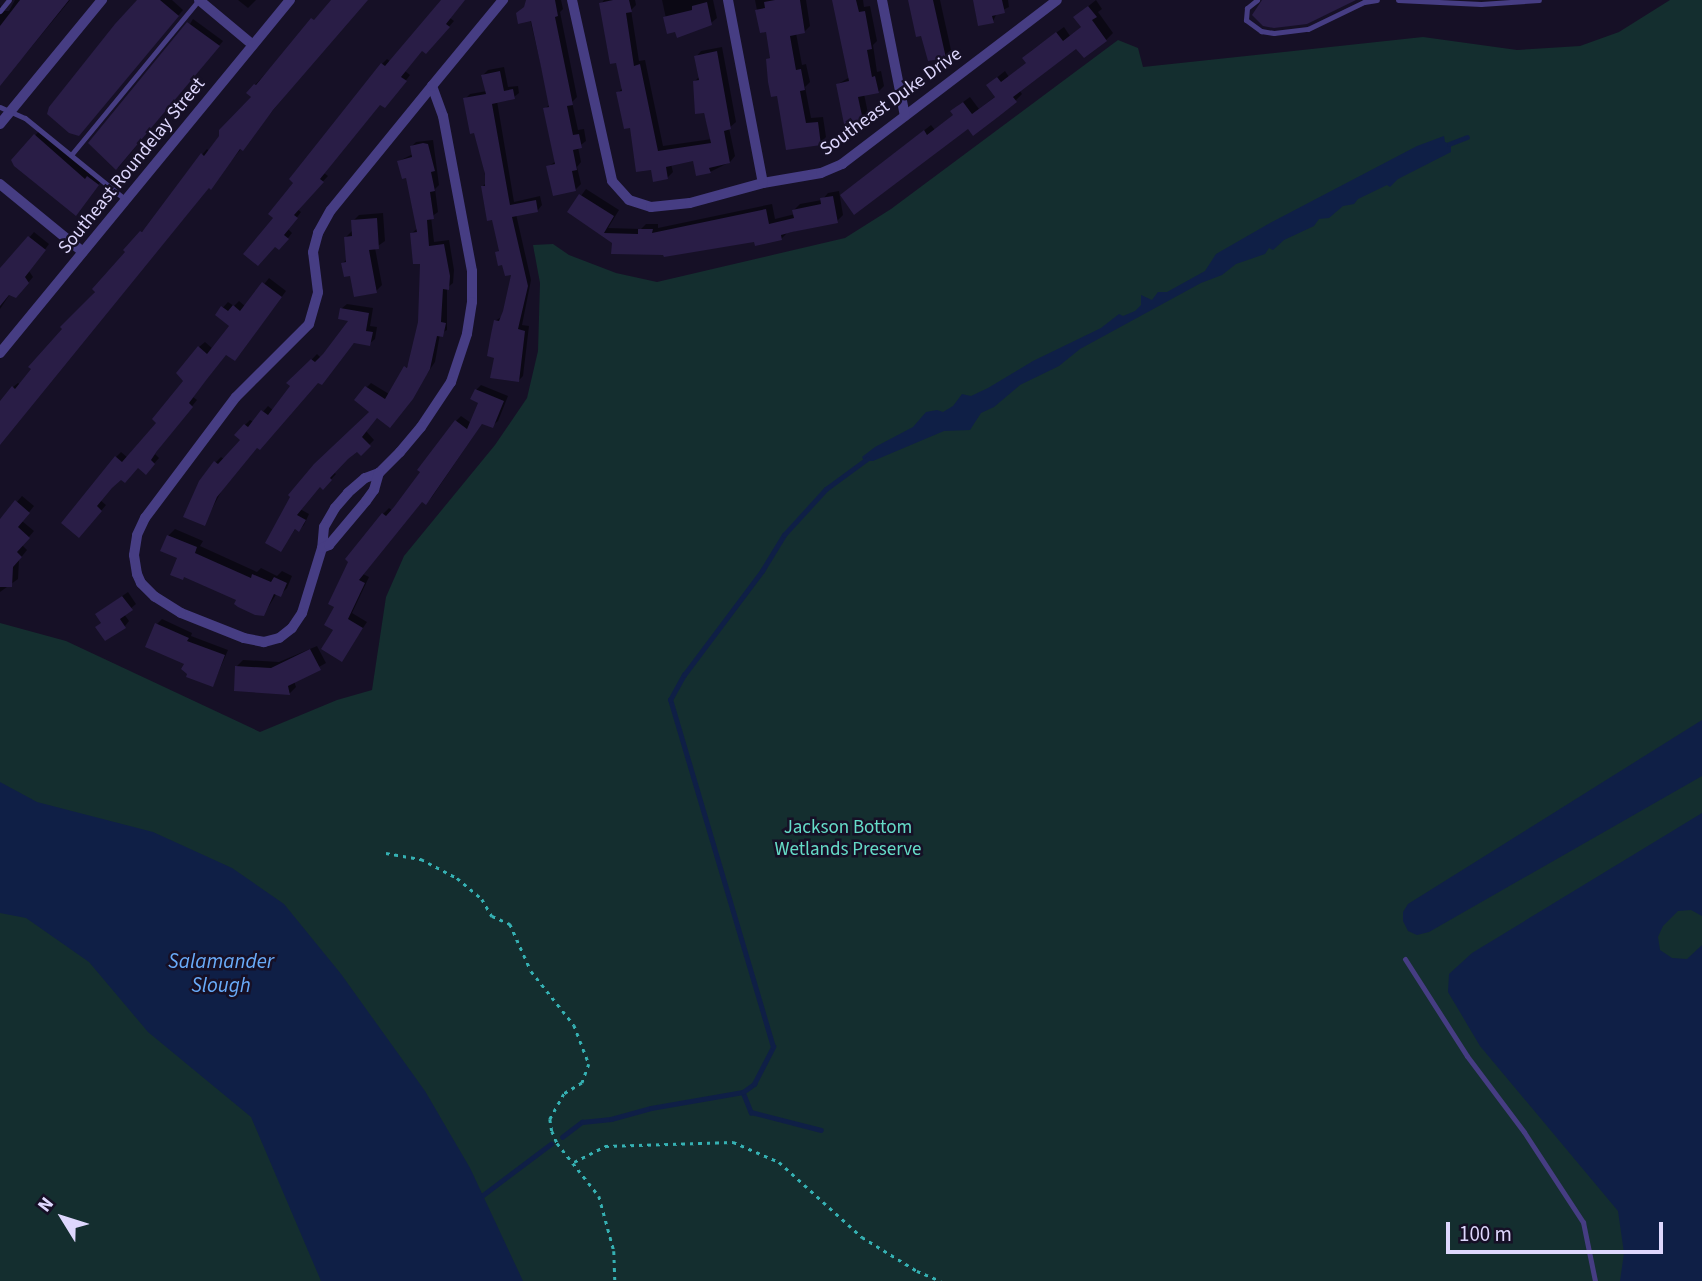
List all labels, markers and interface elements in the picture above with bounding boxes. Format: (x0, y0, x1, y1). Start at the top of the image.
street label: Southeast Duke Drive (816, 43, 966, 161)
street label: Southeast Roundelay Street (54, 73, 210, 259)
park label: Jackson Bottom Wetlands Preserve (775, 817, 921, 861)
water label: Salamander Slough (168, 948, 274, 998)
north arrow (28, 1183, 98, 1253)
text: N (32, 1191, 61, 1218)
scale bar (1450, 1208, 1667, 1252)
text: 100 m (1459, 1219, 1512, 1249)

